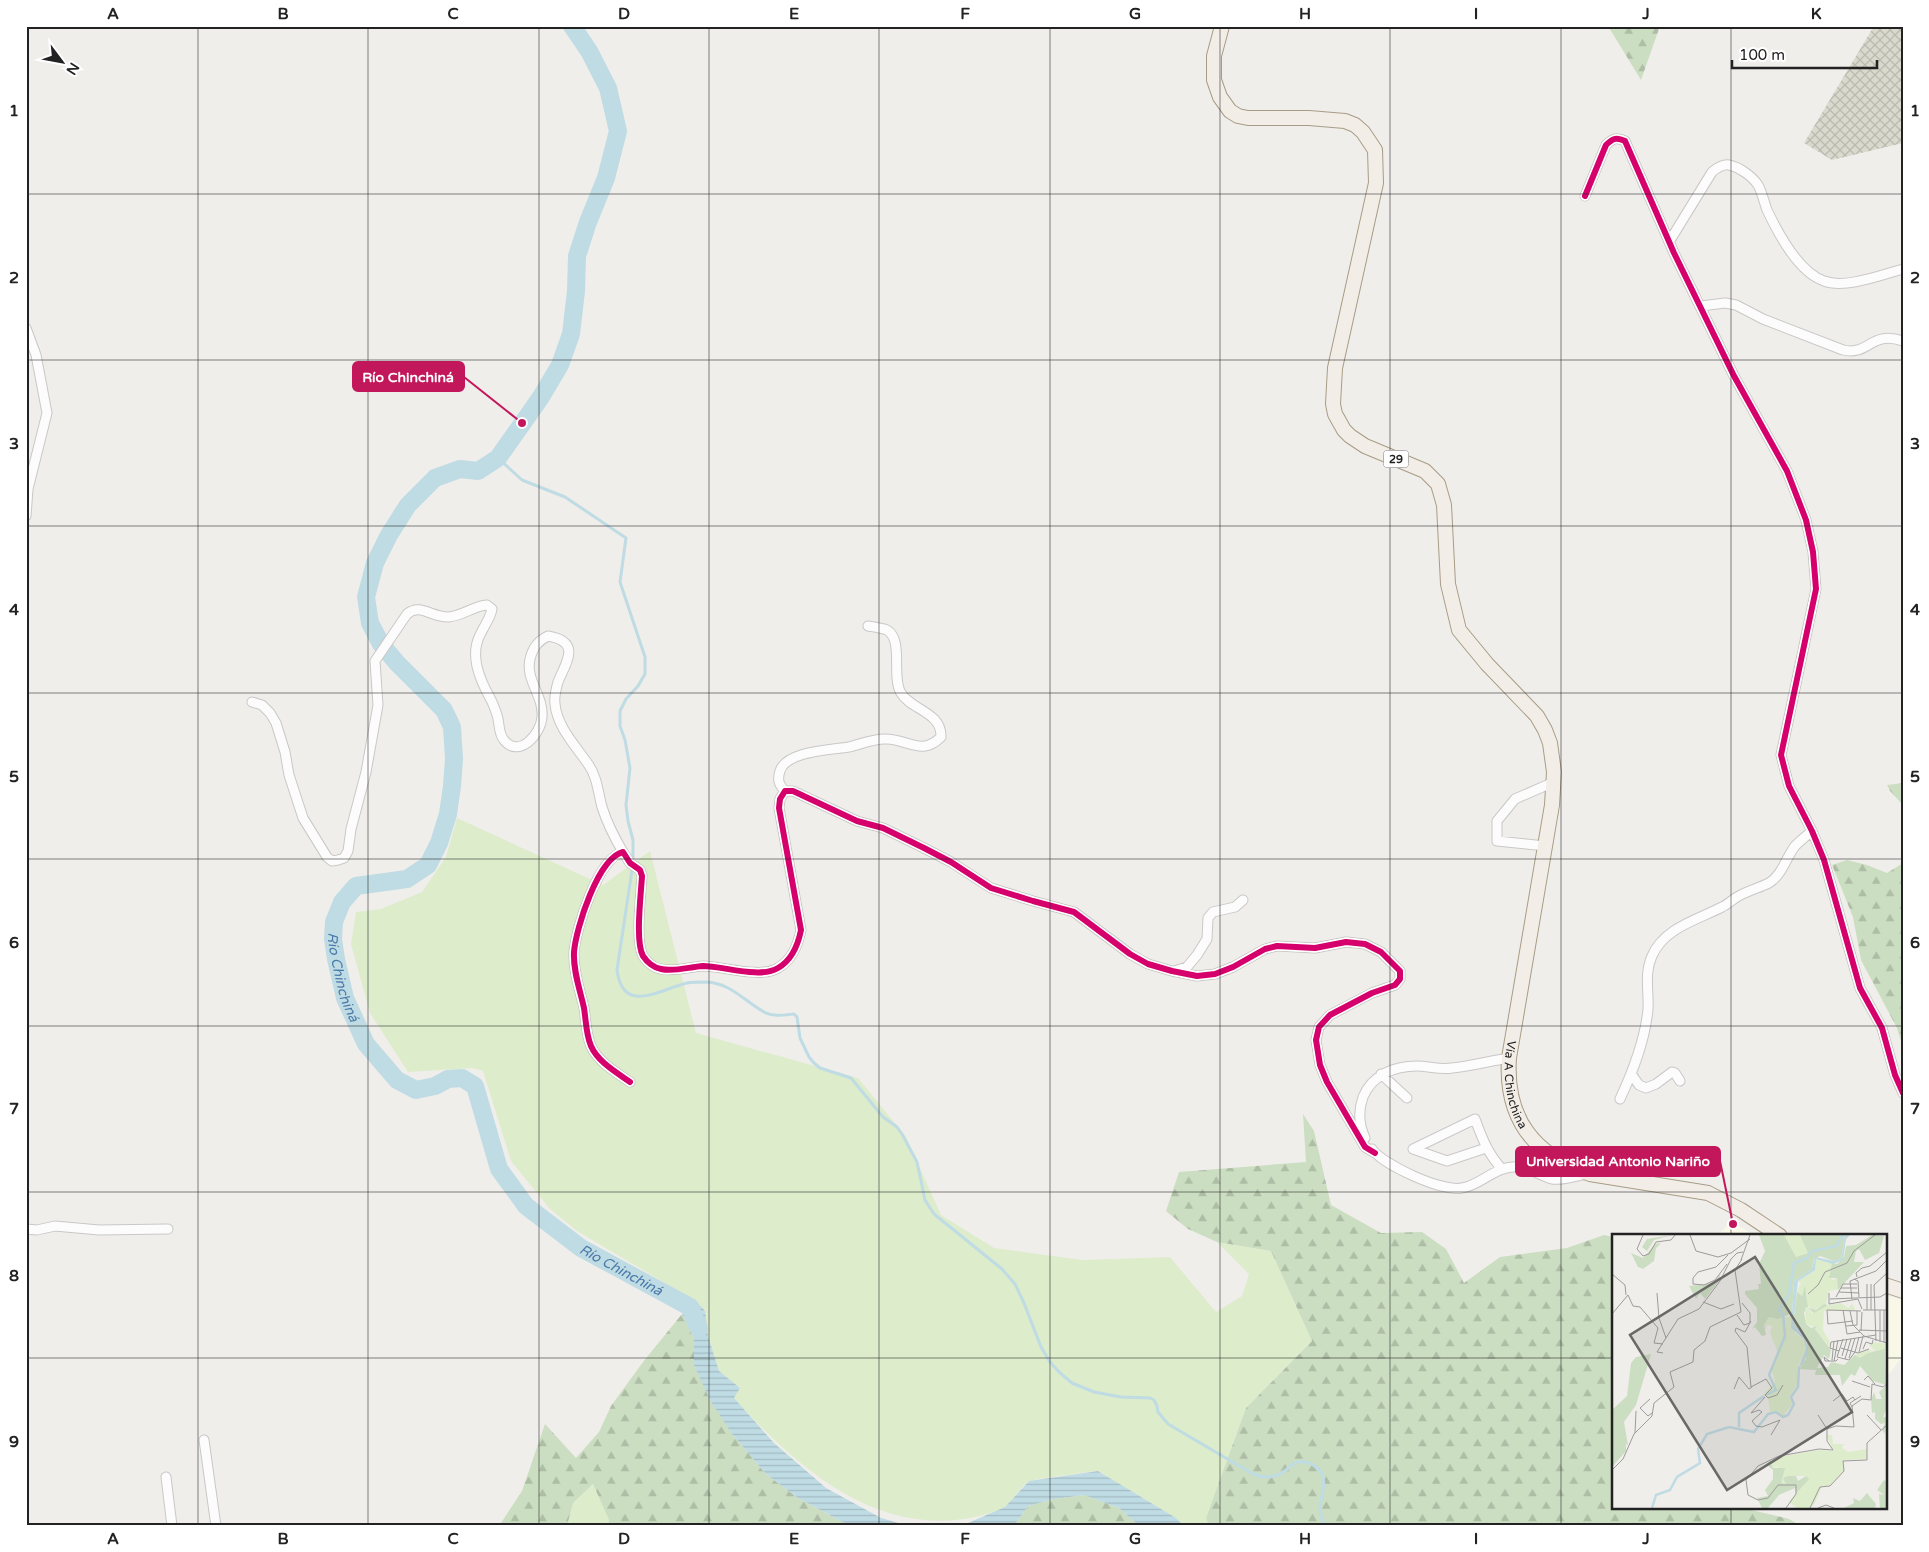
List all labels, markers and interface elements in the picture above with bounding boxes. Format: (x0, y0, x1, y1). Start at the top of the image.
text: A (107, 4, 119, 24)
text: B (277, 4, 289, 24)
text: C (447, 4, 459, 24)
text: D (618, 4, 630, 24)
text: E (789, 4, 799, 24)
text: F (960, 4, 970, 24)
text: G (1129, 4, 1141, 24)
text: H (1299, 4, 1311, 24)
text: I (1474, 4, 1478, 24)
text: J (1641, 4, 1650, 24)
text: K (1811, 4, 1822, 24)
north arrow (38, 38, 88, 88)
scale bar (1732, 38, 1876, 70)
text: 100 m (1739, 46, 1785, 64)
text: N (62, 59, 83, 78)
text: 1 (9, 101, 19, 121)
text: 1 (1910, 101, 1920, 121)
text: 2 (9, 268, 19, 288)
text: 2 (1910, 268, 1920, 288)
callout: Río Chinchiná (353, 362, 464, 391)
text: Río Chinchiná (362, 369, 454, 386)
text: 3 (9, 434, 19, 454)
text: 3 (1910, 434, 1920, 454)
road number: 29 (1384, 450, 1408, 468)
text: 4 (9, 600, 19, 620)
text: 4 (1910, 600, 1920, 620)
text: 5 (9, 767, 19, 787)
text: 5 (1910, 767, 1920, 787)
water label: Río Chinchiná (324, 932, 364, 1025)
text: 6 (9, 933, 19, 953)
text: 6 (1910, 933, 1920, 953)
street label: Vía A Chinchina (1502, 1040, 1530, 1131)
text: 7 (9, 1099, 19, 1119)
text: 7 (1910, 1099, 1920, 1119)
callout: Universidad Antonio Nariño (1516, 1147, 1720, 1176)
text: Universidad Antonio Nariño (1526, 1153, 1710, 1170)
inset map (1612, 1234, 1886, 1510)
water label: Río Chinchiná (577, 1240, 667, 1300)
text: 8 (9, 1266, 19, 1286)
text: 8 (1910, 1266, 1920, 1286)
text: 9 (9, 1432, 19, 1452)
text: 9 (1910, 1432, 1920, 1452)
text: A (107, 1529, 119, 1549)
text: B (277, 1529, 289, 1549)
text: C (447, 1529, 459, 1549)
text: D (618, 1529, 630, 1549)
text: E (789, 1529, 799, 1549)
text: F (960, 1529, 970, 1549)
text: G (1129, 1529, 1141, 1549)
text: H (1299, 1529, 1311, 1549)
text: I (1474, 1529, 1478, 1549)
text: J (1641, 1529, 1650, 1549)
text: K (1811, 1529, 1822, 1549)

